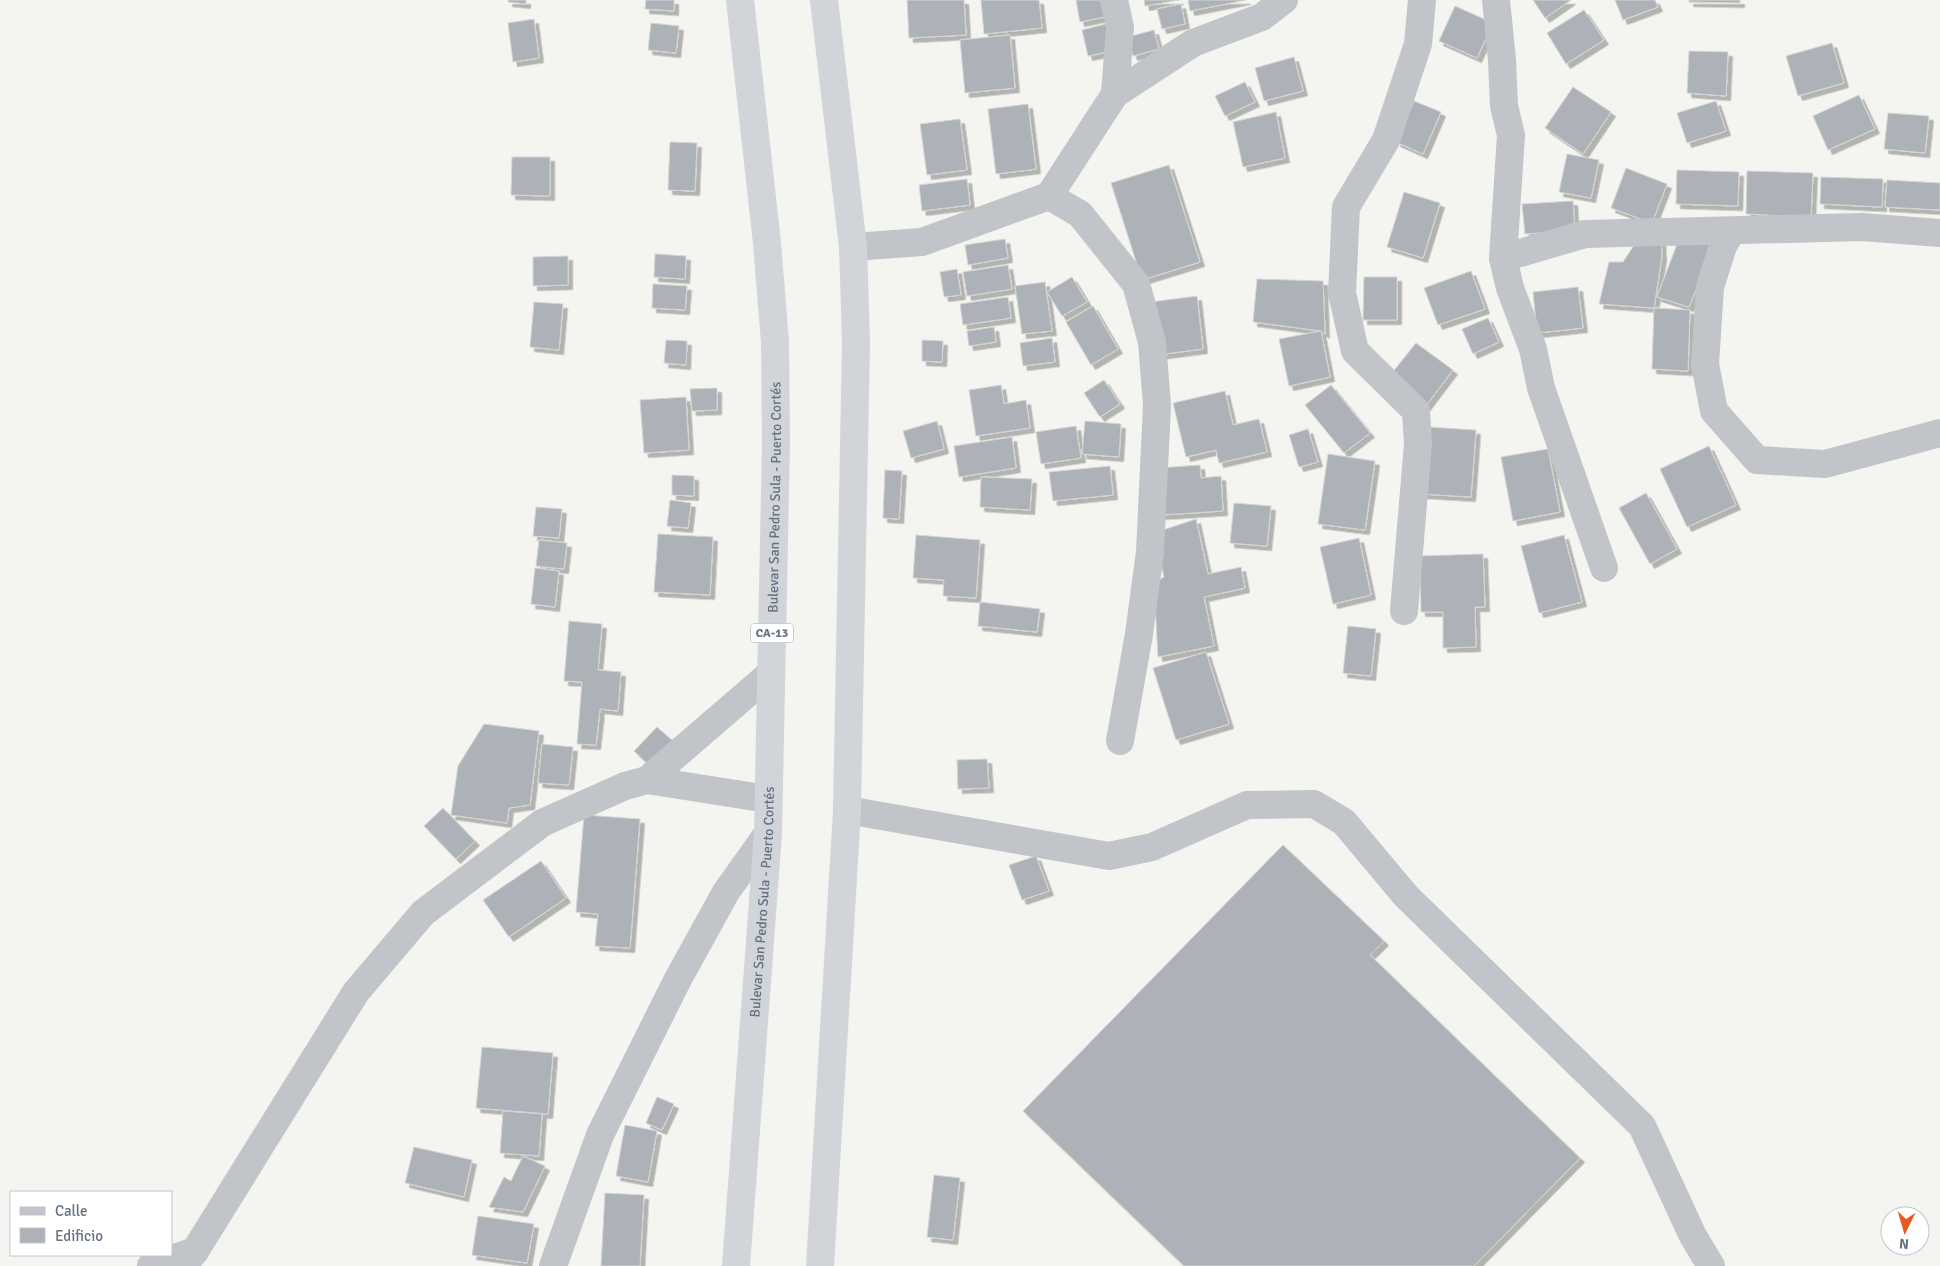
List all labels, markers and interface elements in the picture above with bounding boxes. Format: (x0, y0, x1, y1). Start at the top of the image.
street label: Bulevar San Pedro Sula - Puerto Cortés (765, 381, 785, 613)
road number: CA-13 (751, 624, 793, 642)
street label: Bulevar San Pedro Sula - Puerto Cortés (746, 786, 778, 1018)
legend (10, 1191, 172, 1256)
text: Calle (55, 1202, 88, 1220)
north arrow (1880, 1206, 1930, 1256)
text: Edificio (55, 1227, 103, 1245)
text: N (1898, 1235, 1910, 1252)

